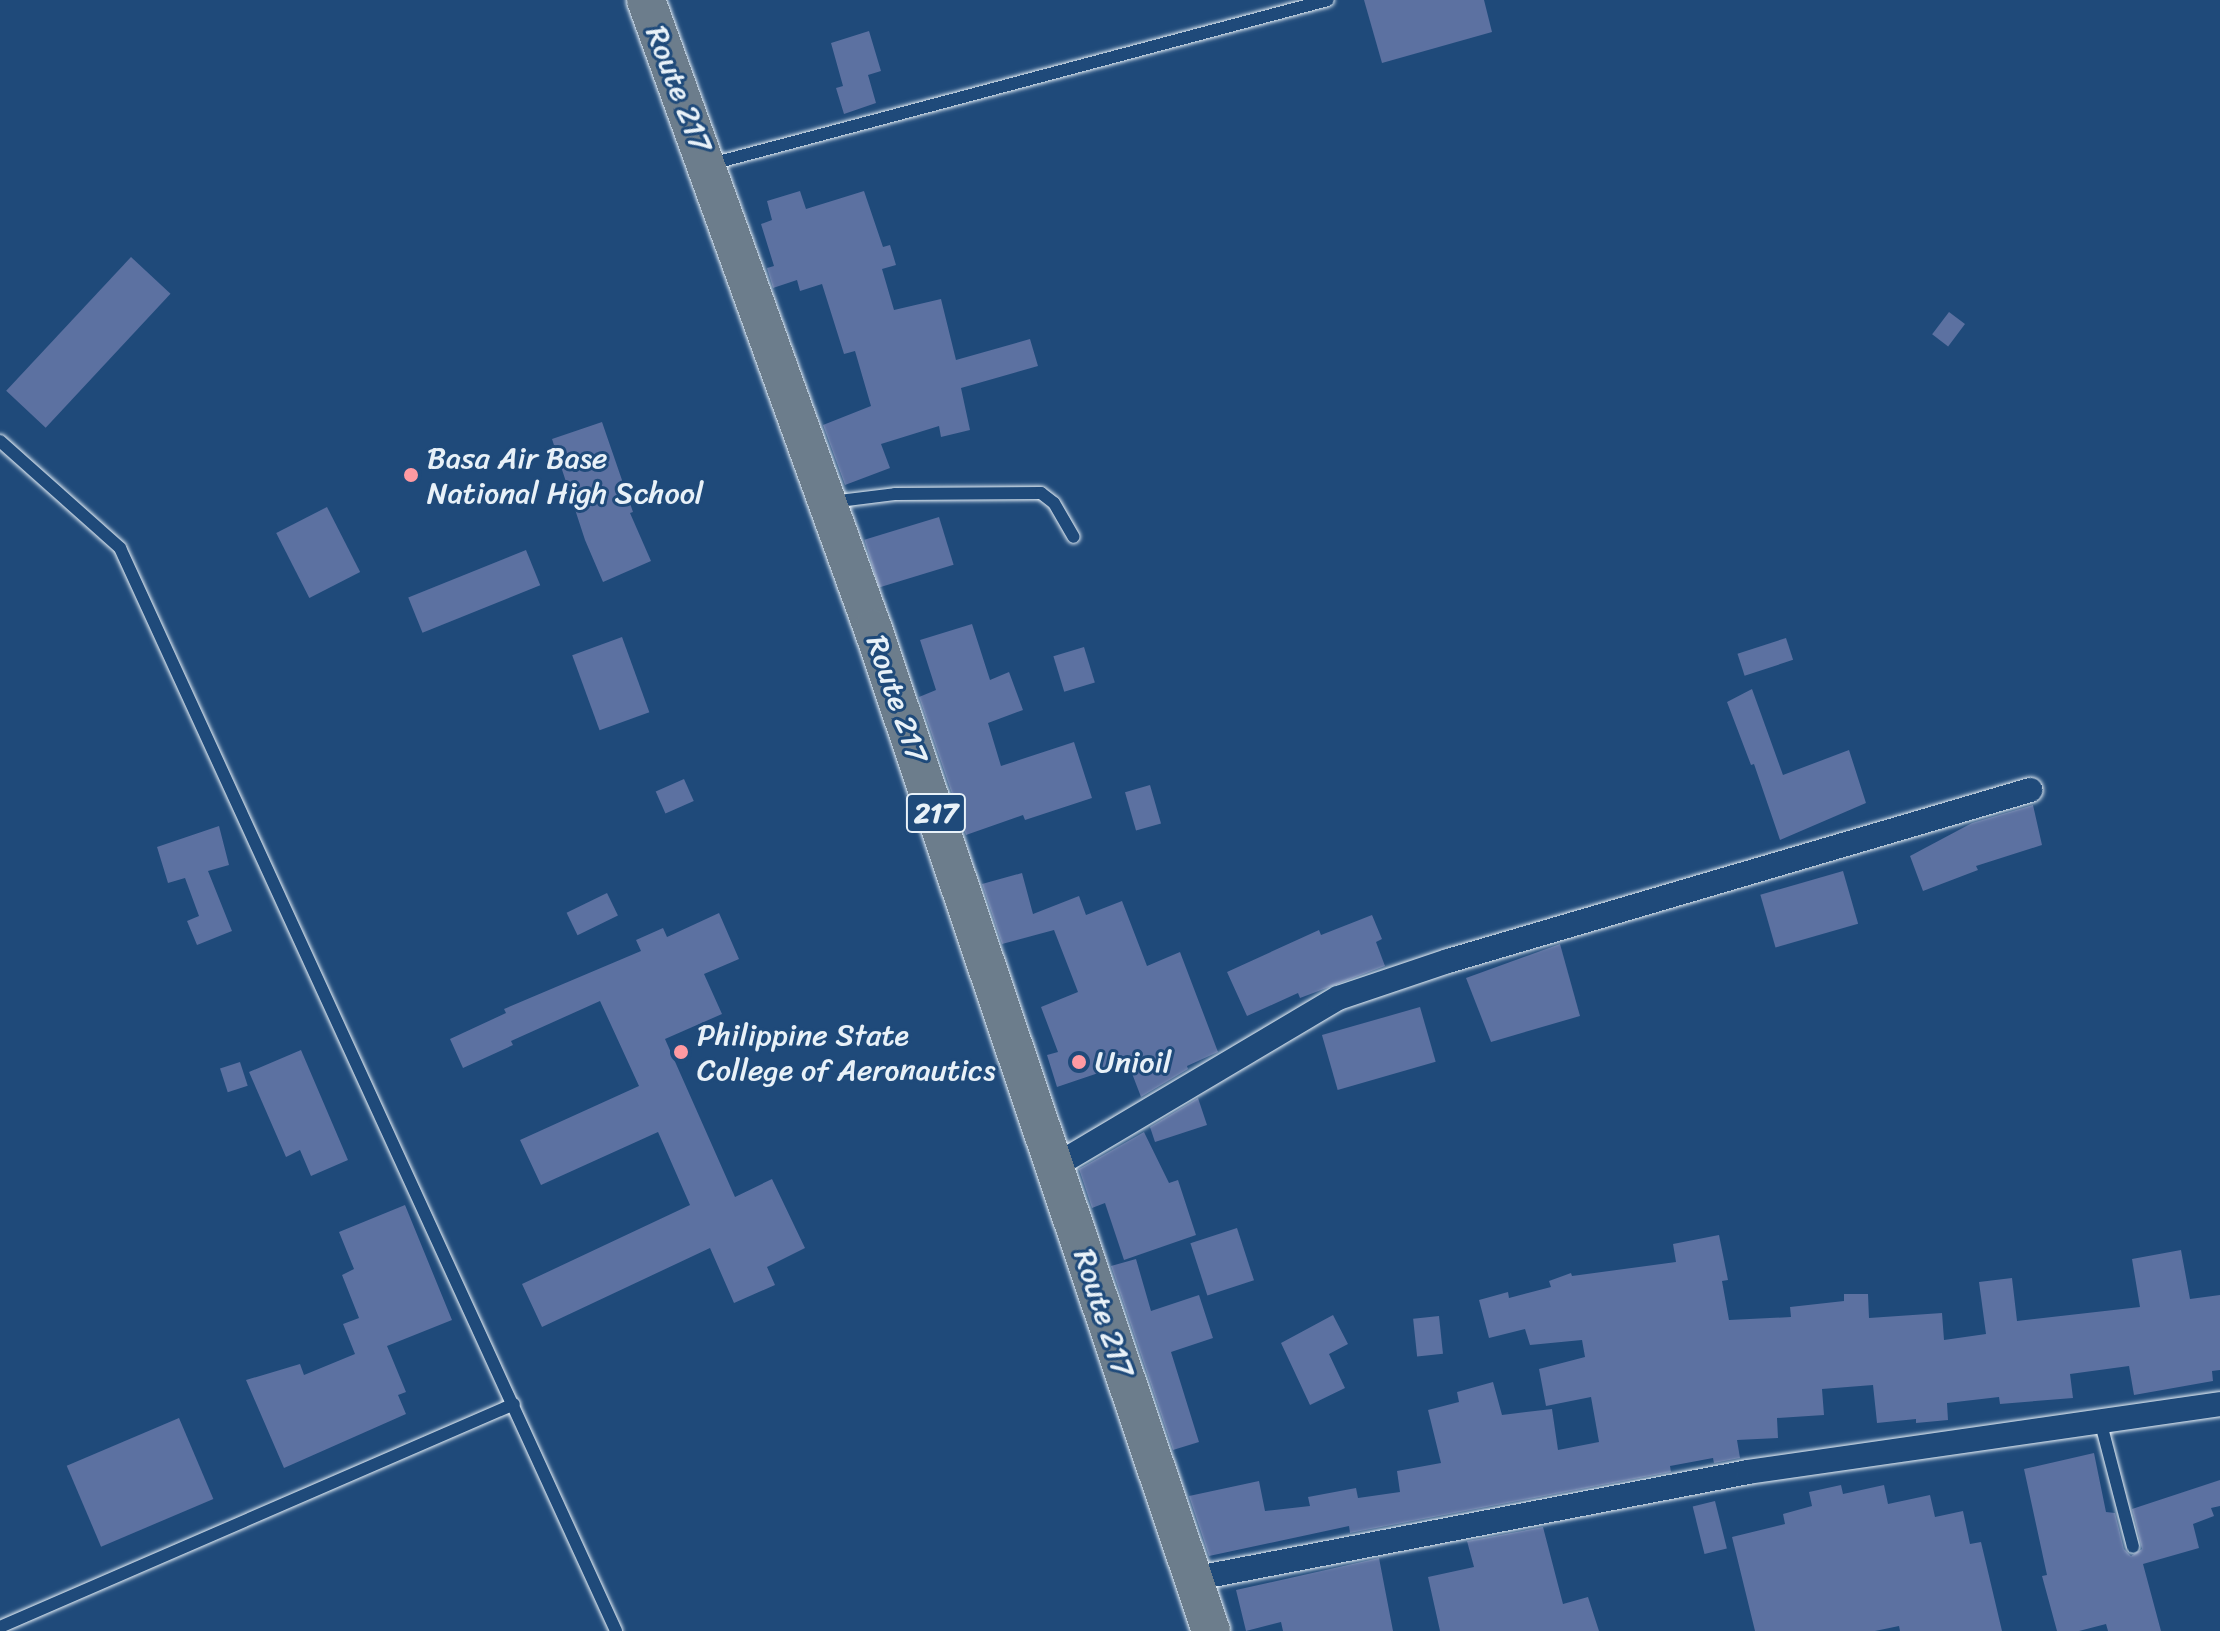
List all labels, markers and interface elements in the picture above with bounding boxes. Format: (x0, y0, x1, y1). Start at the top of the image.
street label: Route 217 (639, 21, 719, 157)
place label: Basa Air Base National High School (427, 440, 703, 510)
marker: Basa Air Base National High School (402, 466, 420, 484)
street label: Route 217 (858, 631, 936, 767)
road number: 217 (904, 789, 968, 837)
place label: Philippine State College of Aeronautics (697, 1017, 996, 1088)
marker: Philippine State College of Aeronautics (672, 1043, 690, 1061)
place label: Unioil (1095, 1044, 1171, 1080)
marker: Unioil (1070, 1053, 1088, 1071)
street label: Route 217 (1066, 1245, 1142, 1381)

